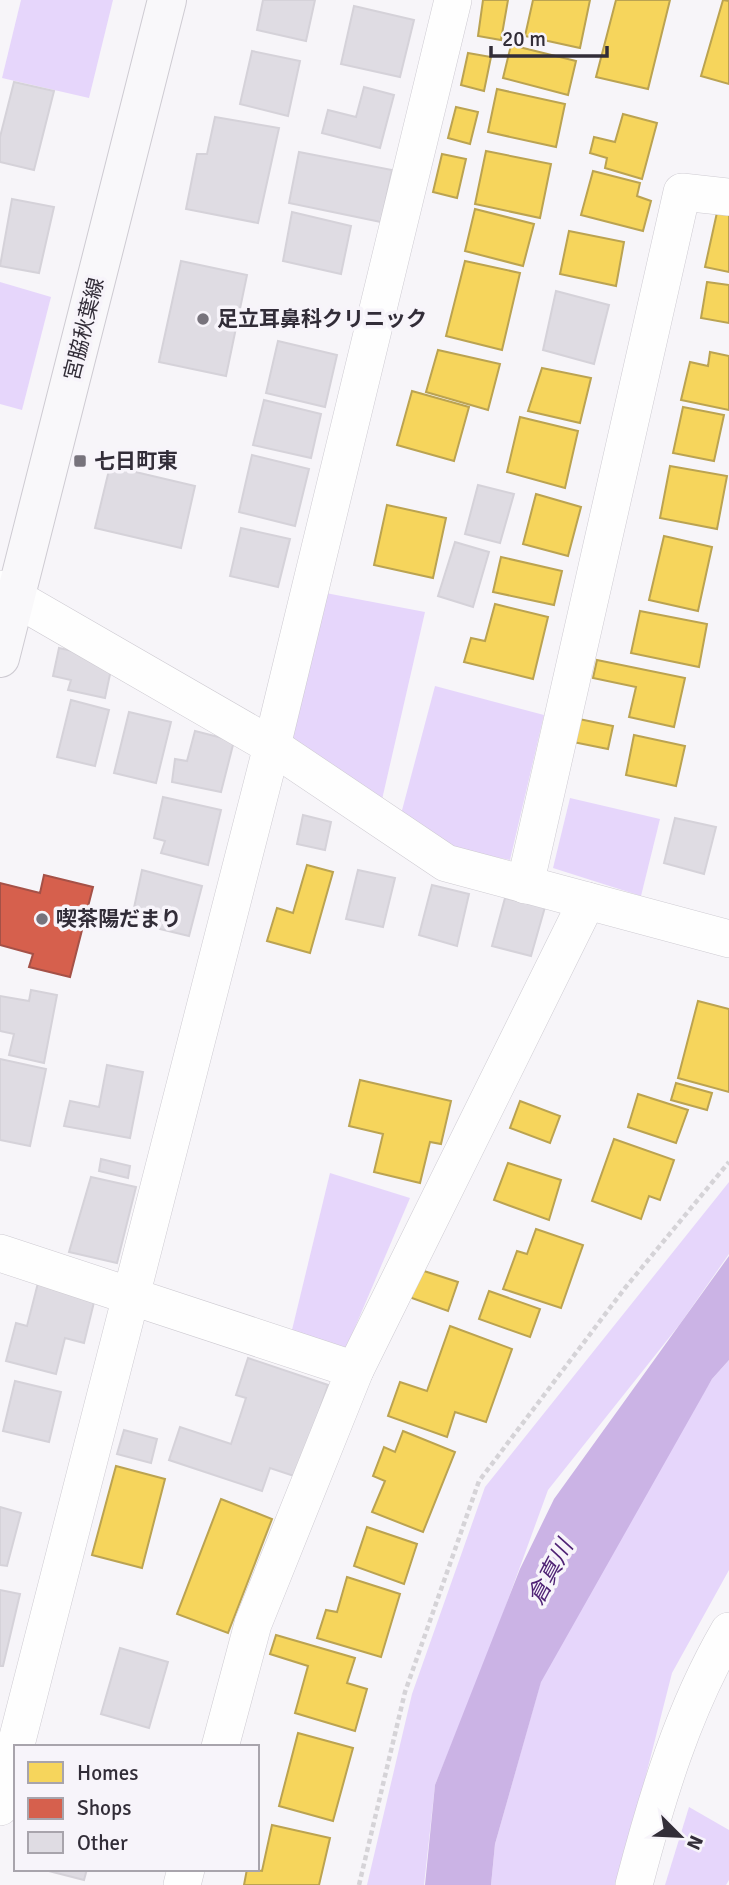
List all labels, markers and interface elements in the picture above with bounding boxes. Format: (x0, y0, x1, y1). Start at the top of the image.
scale bar (491, 14, 606, 58)
text: 20 m (502, 26, 546, 52)
street label: 宮脇秋葉線 (59, 275, 109, 383)
place label: 足立耳鼻科クリニック (217, 306, 427, 332)
marker: 足立耳鼻科クリニック (195, 311, 211, 327)
place label: 七日町東 (94, 448, 178, 474)
marker: 七日町東 (72, 453, 88, 469)
place label: 喫茶陽だまり (56, 906, 182, 932)
marker: 喫茶陽だまり (34, 911, 50, 927)
water label: 倉真川 (521, 1532, 581, 1610)
legend (14, 1745, 259, 1871)
text: Homes (77, 1760, 139, 1786)
text: Shops (77, 1795, 131, 1821)
north arrow (645, 1801, 715, 1871)
text: Other (77, 1830, 128, 1856)
text: N (681, 1832, 708, 1853)

